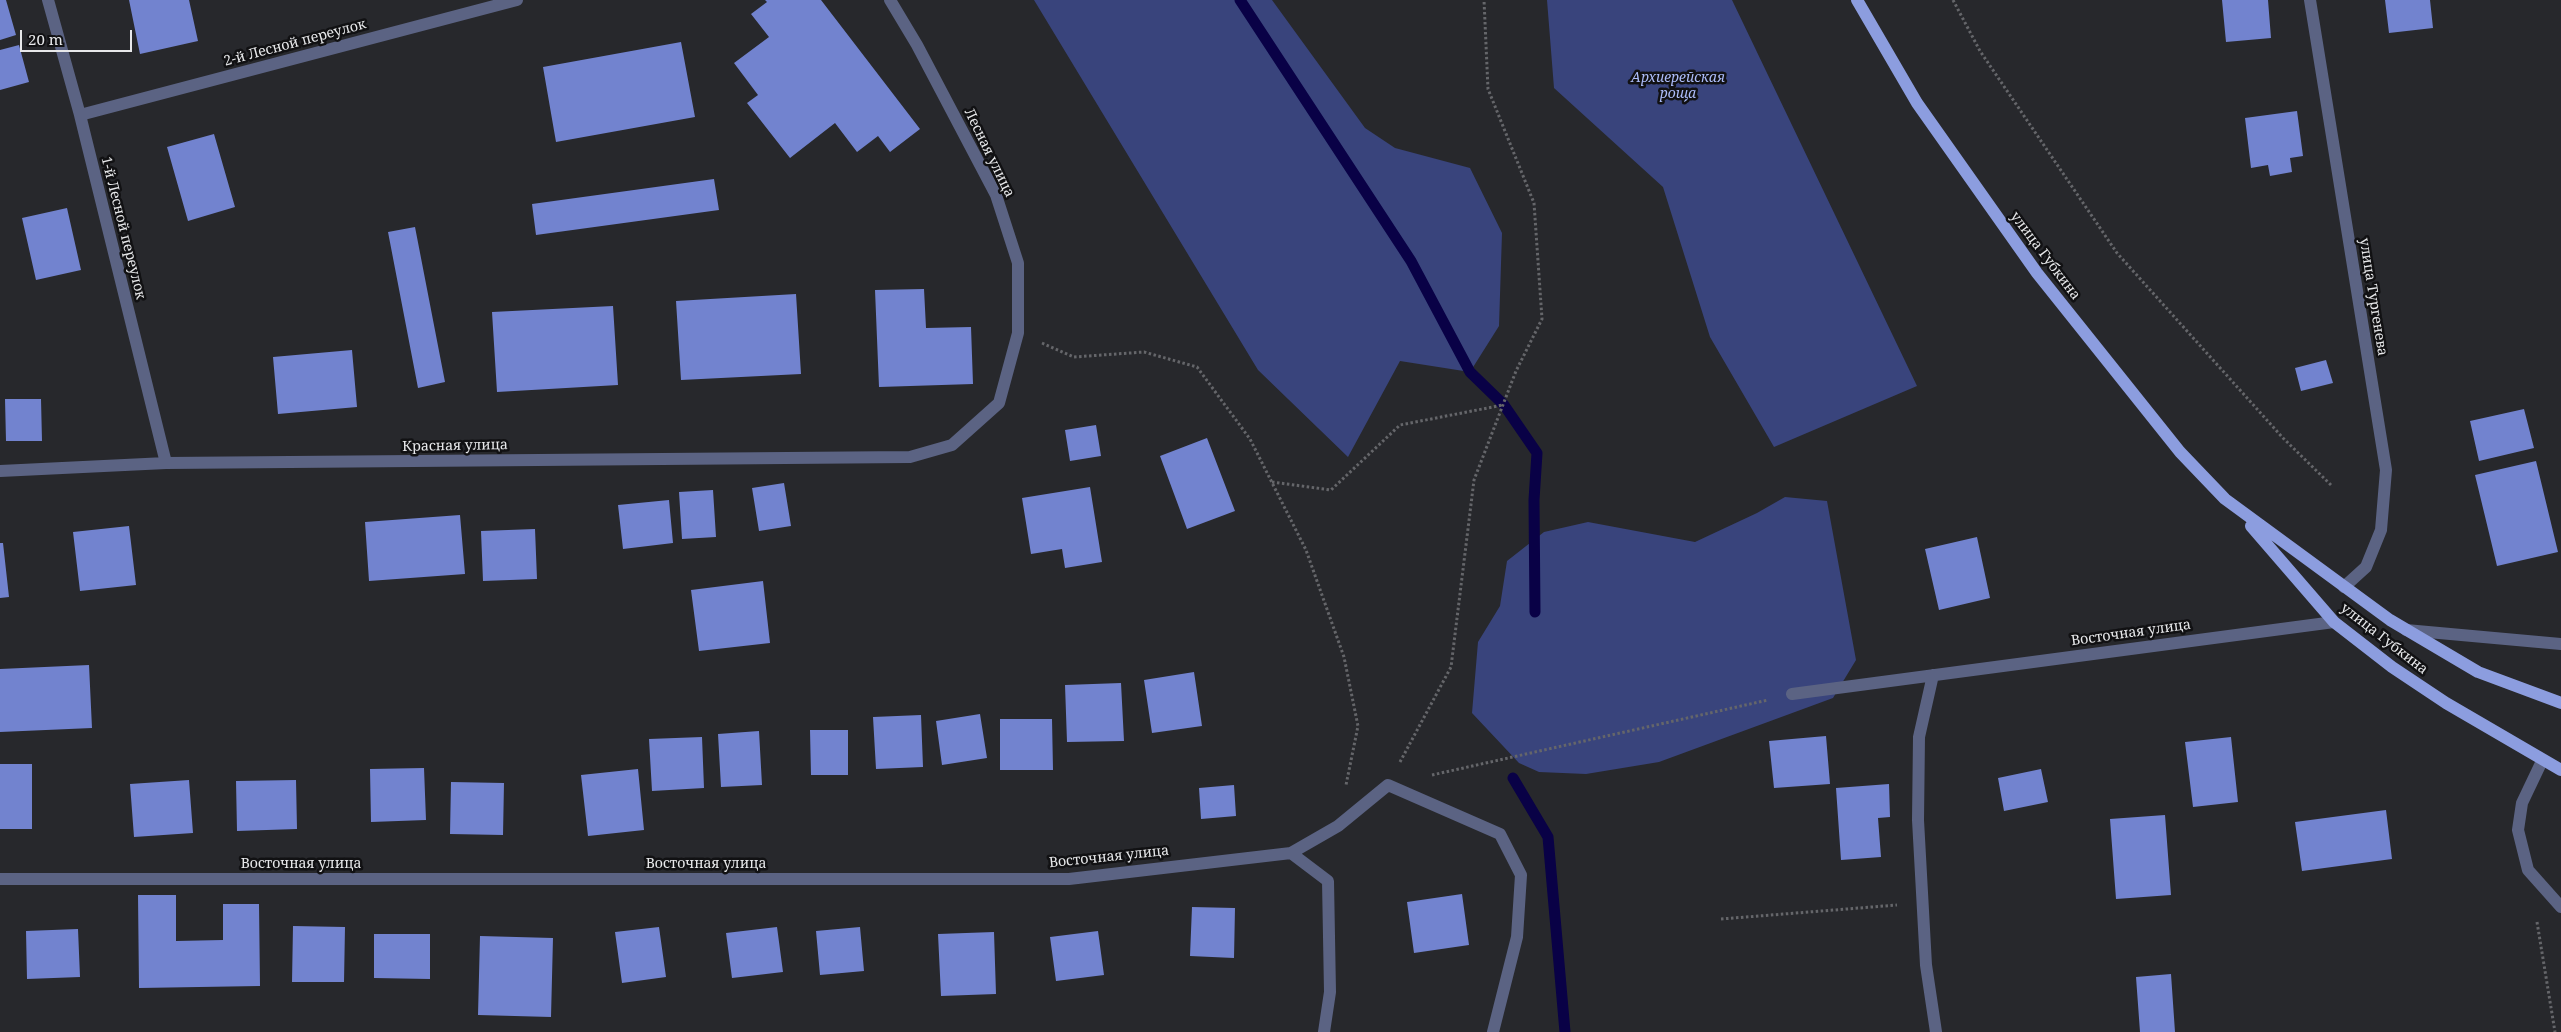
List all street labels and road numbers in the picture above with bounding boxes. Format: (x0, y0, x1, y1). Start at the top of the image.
street label: 2-й Лесной переулок (222, 16, 368, 70)
street label: Лесная улица (960, 106, 1018, 200)
street label: 1-й Лесной переулок (97, 155, 149, 301)
street label: улица Губкина (2006, 209, 2084, 303)
street label: улица Тургенева (2355, 237, 2391, 357)
street label: Красная улица (402, 437, 508, 455)
street label: улица Губкина (2337, 600, 2431, 678)
street label: Восточная улица (2070, 616, 2192, 650)
street label: Восточная улица (1048, 842, 1170, 872)
street label: Восточная улица (241, 856, 361, 872)
street label: Восточная улица (646, 856, 766, 872)

